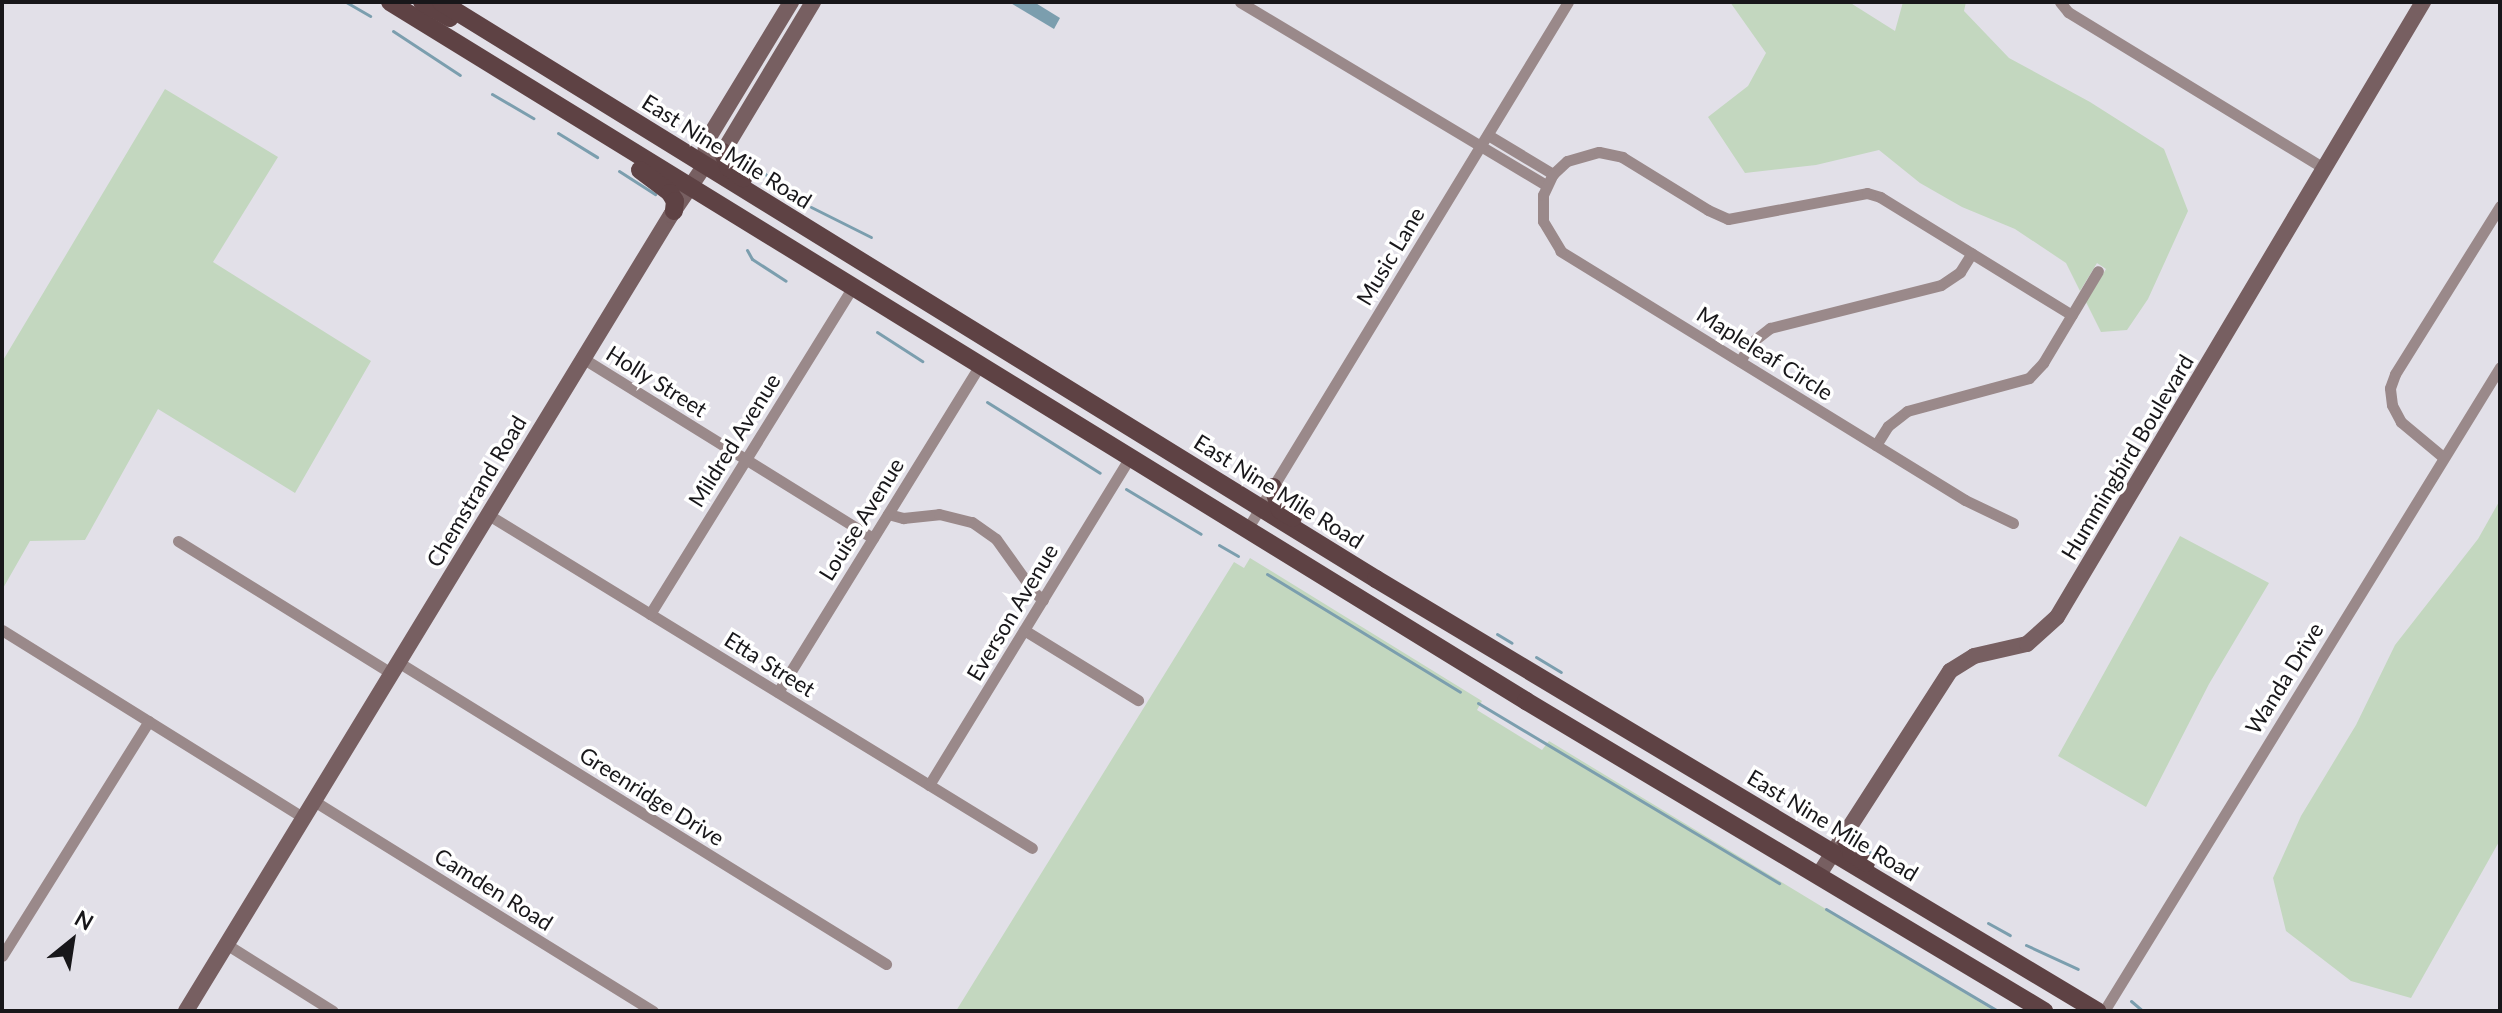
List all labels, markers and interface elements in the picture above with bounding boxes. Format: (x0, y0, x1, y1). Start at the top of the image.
street label: East Nine Mile Road (637, 88, 817, 214)
street label: Music Lane (1350, 202, 1430, 310)
street label: Mapleleaf Circle (1692, 300, 1838, 406)
street label: Holly Street (602, 340, 712, 422)
street label: Hummingbird Boulevard (2055, 350, 2199, 564)
street label: Mildred Avenue (682, 368, 786, 512)
street label: Chemstrand Road (420, 411, 532, 571)
street label: East Nine Mile Road (1189, 428, 1369, 554)
street label: Louise Avenue (813, 453, 909, 585)
street label: Everson Avenue (961, 539, 1063, 685)
street label: Wanda Drive (2239, 618, 2329, 738)
street label: Etta Street (720, 626, 820, 702)
street label: Greenridge Drive (575, 741, 729, 851)
street label: East Nine Mile Road (1743, 764, 1923, 886)
street label: Camden Road (430, 842, 558, 936)
north arrow (32, 901, 112, 981)
text: N (70, 904, 98, 936)

